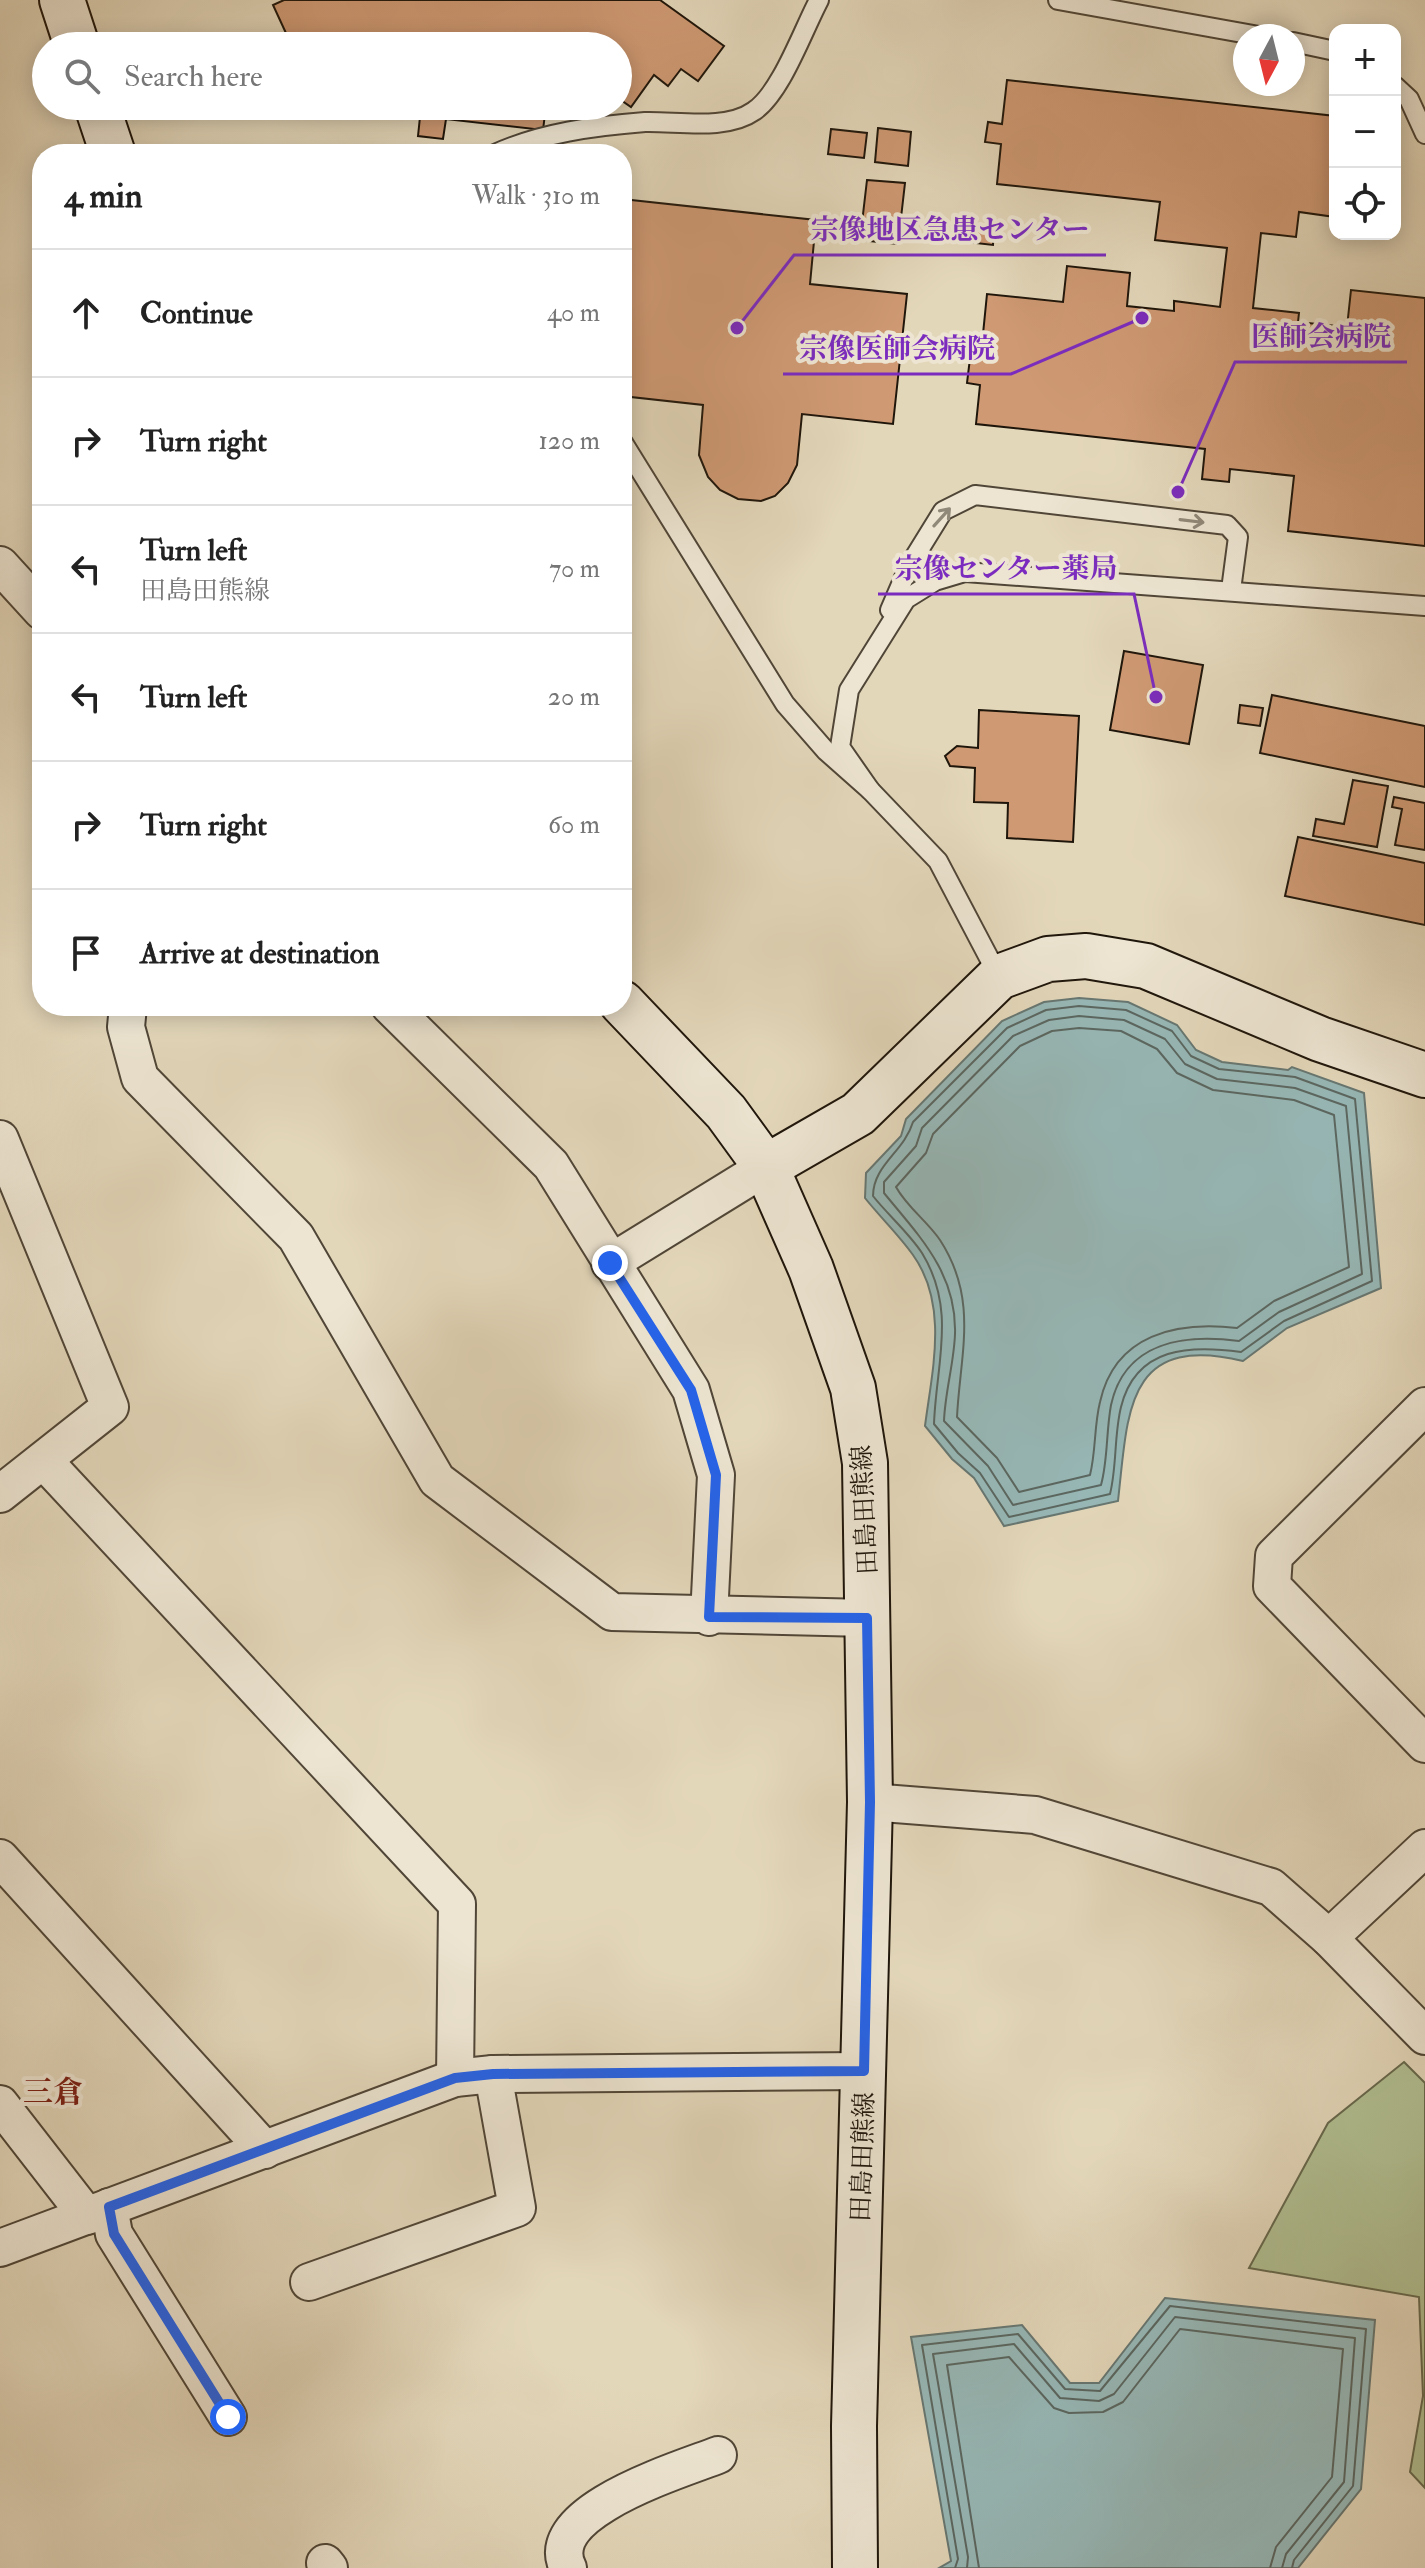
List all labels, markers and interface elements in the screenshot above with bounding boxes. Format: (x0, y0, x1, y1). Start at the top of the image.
north arrow (1233, 24, 1305, 96)
map controls (1329, 24, 1401, 240)
button: + (1329, 24, 1401, 96)
search box (32, 32, 632, 120)
icon: search (60, 54, 104, 98)
text: Search here (124, 58, 263, 95)
button: − (1329, 96, 1401, 168)
button: locate (1329, 168, 1401, 240)
text: 4 min (64, 175, 142, 218)
text: Walk · 310 m (472, 180, 600, 212)
callout: 宗像地区急患センター (794, 203, 1106, 255)
text: 宗像地区急患センター (811, 213, 1089, 248)
icon: ahead (64, 291, 108, 335)
text: Continue (140, 295, 253, 332)
text: 40 m (547, 297, 600, 329)
callout: 医師会病院 (1235, 310, 1407, 362)
text: 医師会病院 (1251, 320, 1391, 355)
callout: 宗像医師会病院 (783, 322, 1011, 374)
text: 宗像医師会病院 (799, 332, 995, 367)
icon: right (64, 419, 108, 463)
text: Turn right (140, 423, 267, 460)
text: 120 m (539, 425, 600, 457)
one-way arrow (933, 508, 951, 528)
one-way arrow (1179, 514, 1204, 529)
text: Turn left (140, 532, 247, 569)
callout: 宗像センター薬局 (878, 542, 1134, 594)
icon: left (64, 547, 108, 591)
text: 宗像センター薬局 (895, 552, 1117, 587)
text: 70 m (549, 553, 600, 585)
text: 田島田熊線 (140, 575, 270, 607)
icon: left (64, 675, 108, 719)
text: Turn left (140, 679, 247, 716)
text: 20 m (548, 681, 600, 713)
icon: right (64, 803, 108, 847)
text: Turn right (140, 807, 267, 844)
text: 60 m (548, 809, 600, 841)
icon: arrive (64, 931, 108, 975)
text: Arrive at destination (140, 935, 380, 972)
route end (592, 1245, 628, 1281)
street label: 田島田熊線 (846, 1444, 884, 1576)
district label: 三倉 (23, 2074, 83, 2111)
street label: 田島田熊線 (845, 2092, 881, 2223)
route start (210, 2399, 246, 2435)

